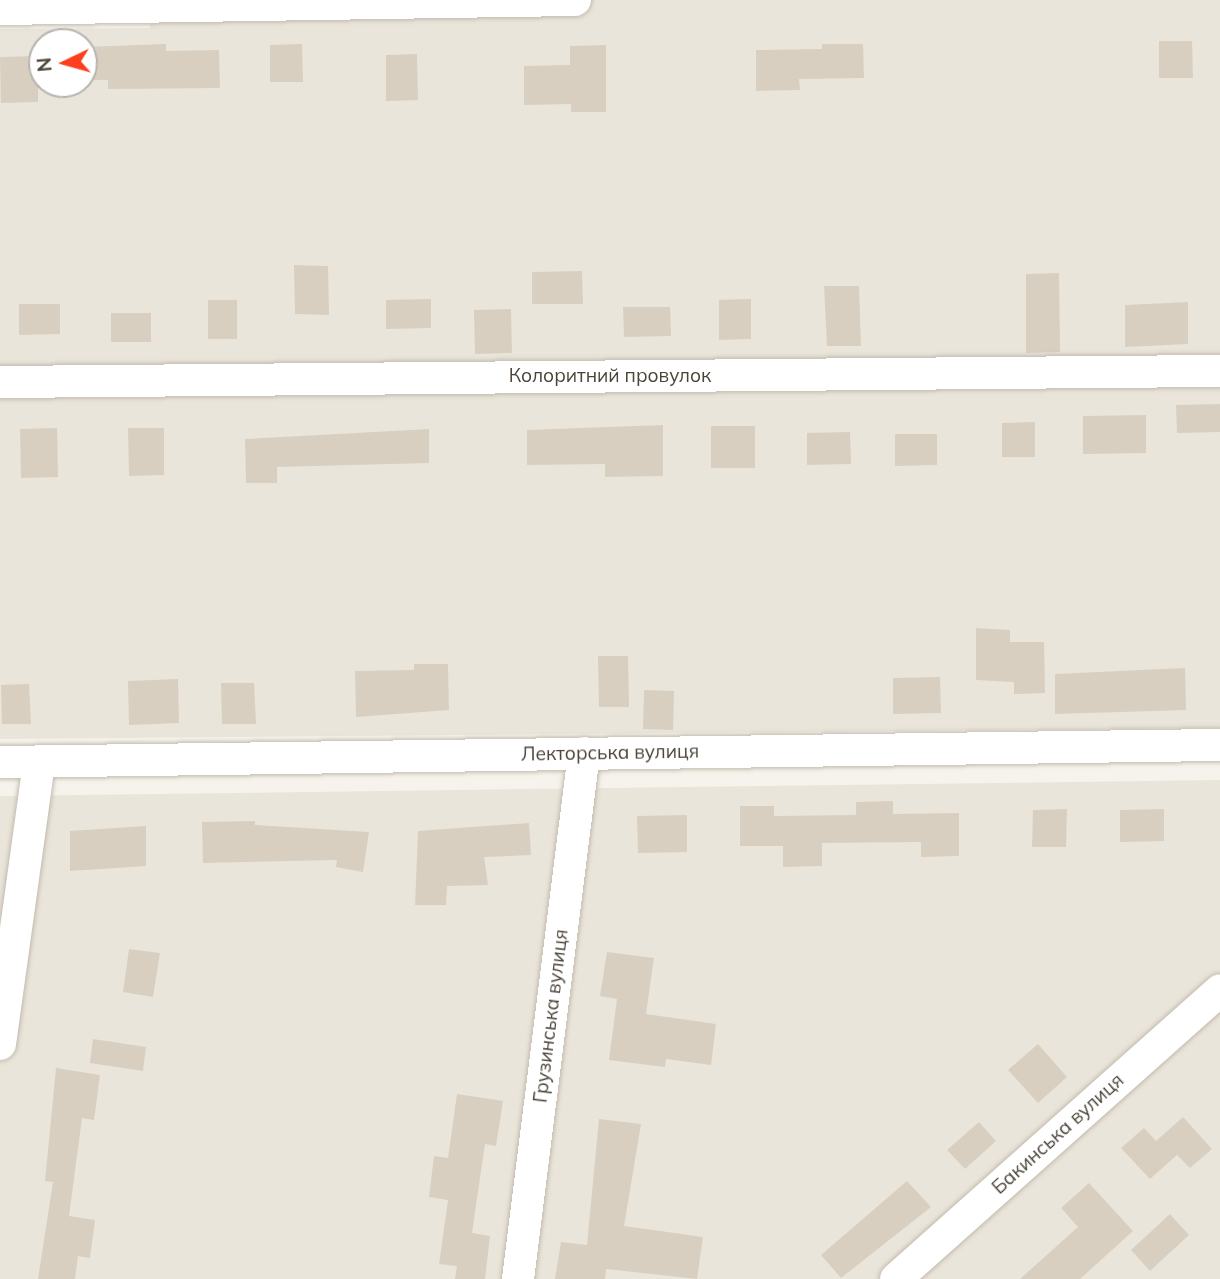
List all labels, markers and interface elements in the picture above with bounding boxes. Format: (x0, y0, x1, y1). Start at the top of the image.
north arrow (28, 28, 98, 98)
text: N (31, 56, 57, 73)
street label: Колоритний провулок (509, 365, 711, 387)
street label: Лекторська вулиця (521, 740, 699, 766)
street label: Грузинська вулиця (529, 928, 573, 1104)
street label: Бакинська вулиця (988, 1069, 1128, 1199)

